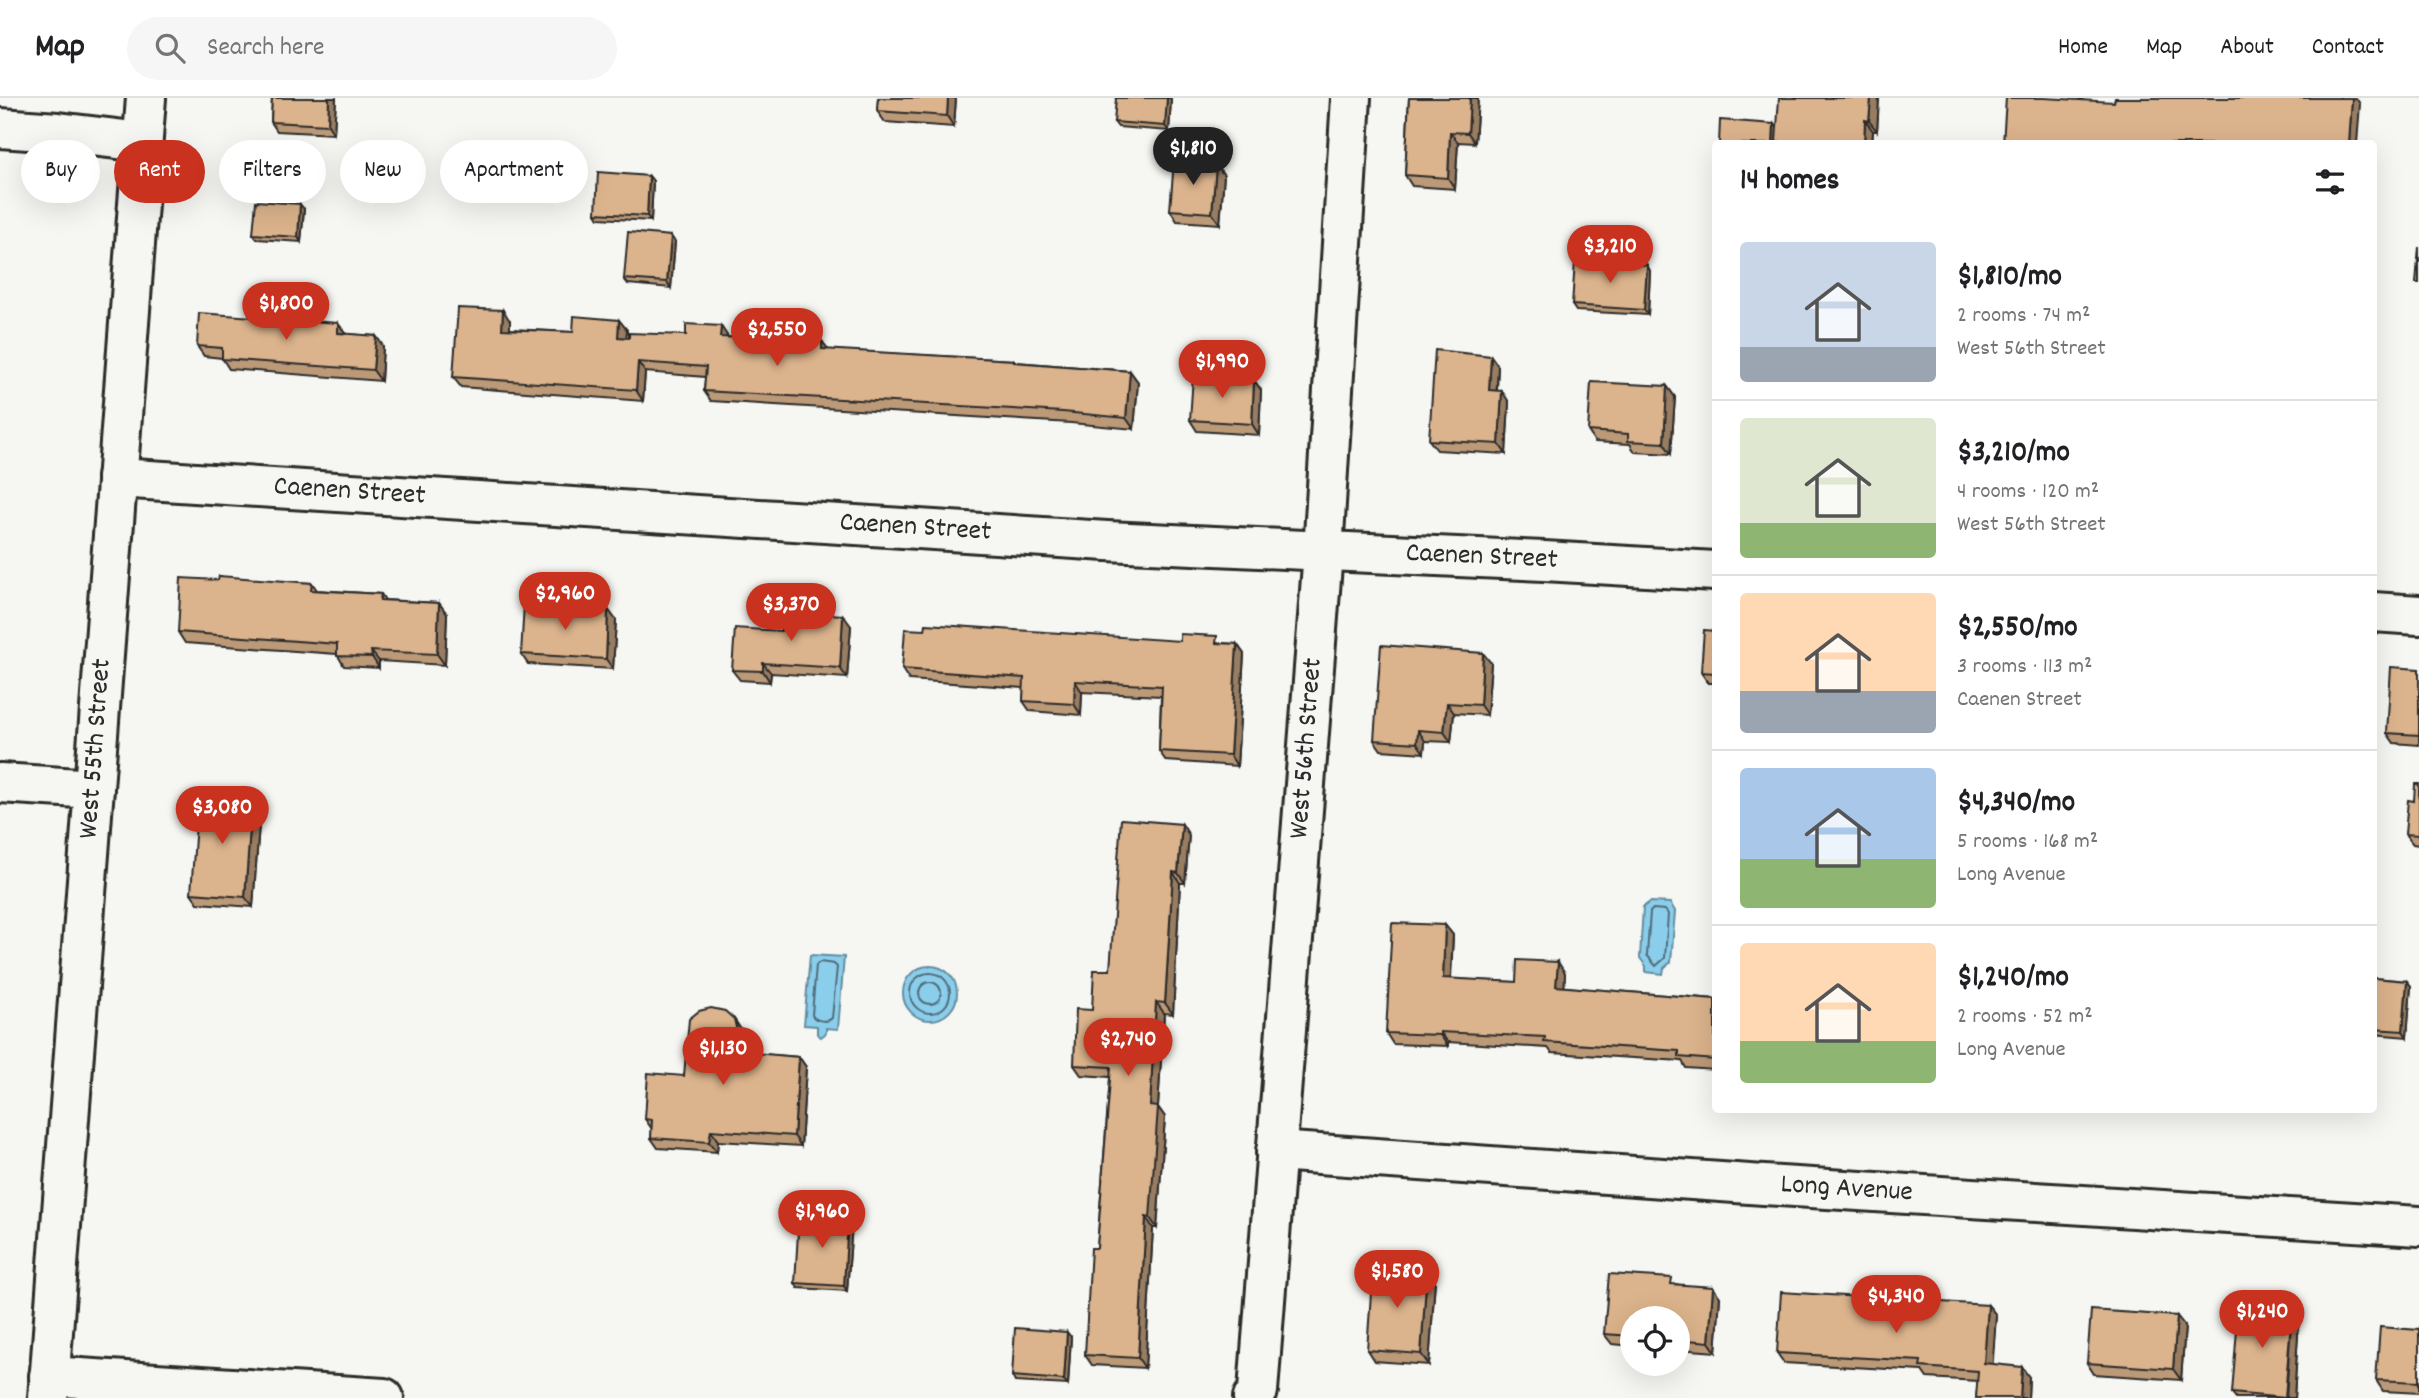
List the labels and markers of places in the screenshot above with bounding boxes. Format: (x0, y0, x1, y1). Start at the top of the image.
pin: $1,810 (1136, 127, 1250, 187)
pin: $3,210 (1553, 226, 1667, 285)
pin: $1,800 (229, 282, 343, 342)
pin: $2,550 (720, 308, 834, 368)
pin: $1,990 (1165, 341, 1279, 400)
pin: $2,960 (508, 573, 622, 632)
pin: $3,370 (734, 584, 848, 643)
pin: $3,080 (165, 786, 279, 846)
pin: $2,740 (1071, 1018, 1185, 1078)
pin: $1,130 (666, 1028, 780, 1087)
pin: $1,960 (765, 1190, 879, 1250)
pin: $1,580 (1340, 1250, 1454, 1310)
pin: $4,340 (1839, 1276, 1953, 1335)
pin: $1,240 (2205, 1290, 2319, 1350)

